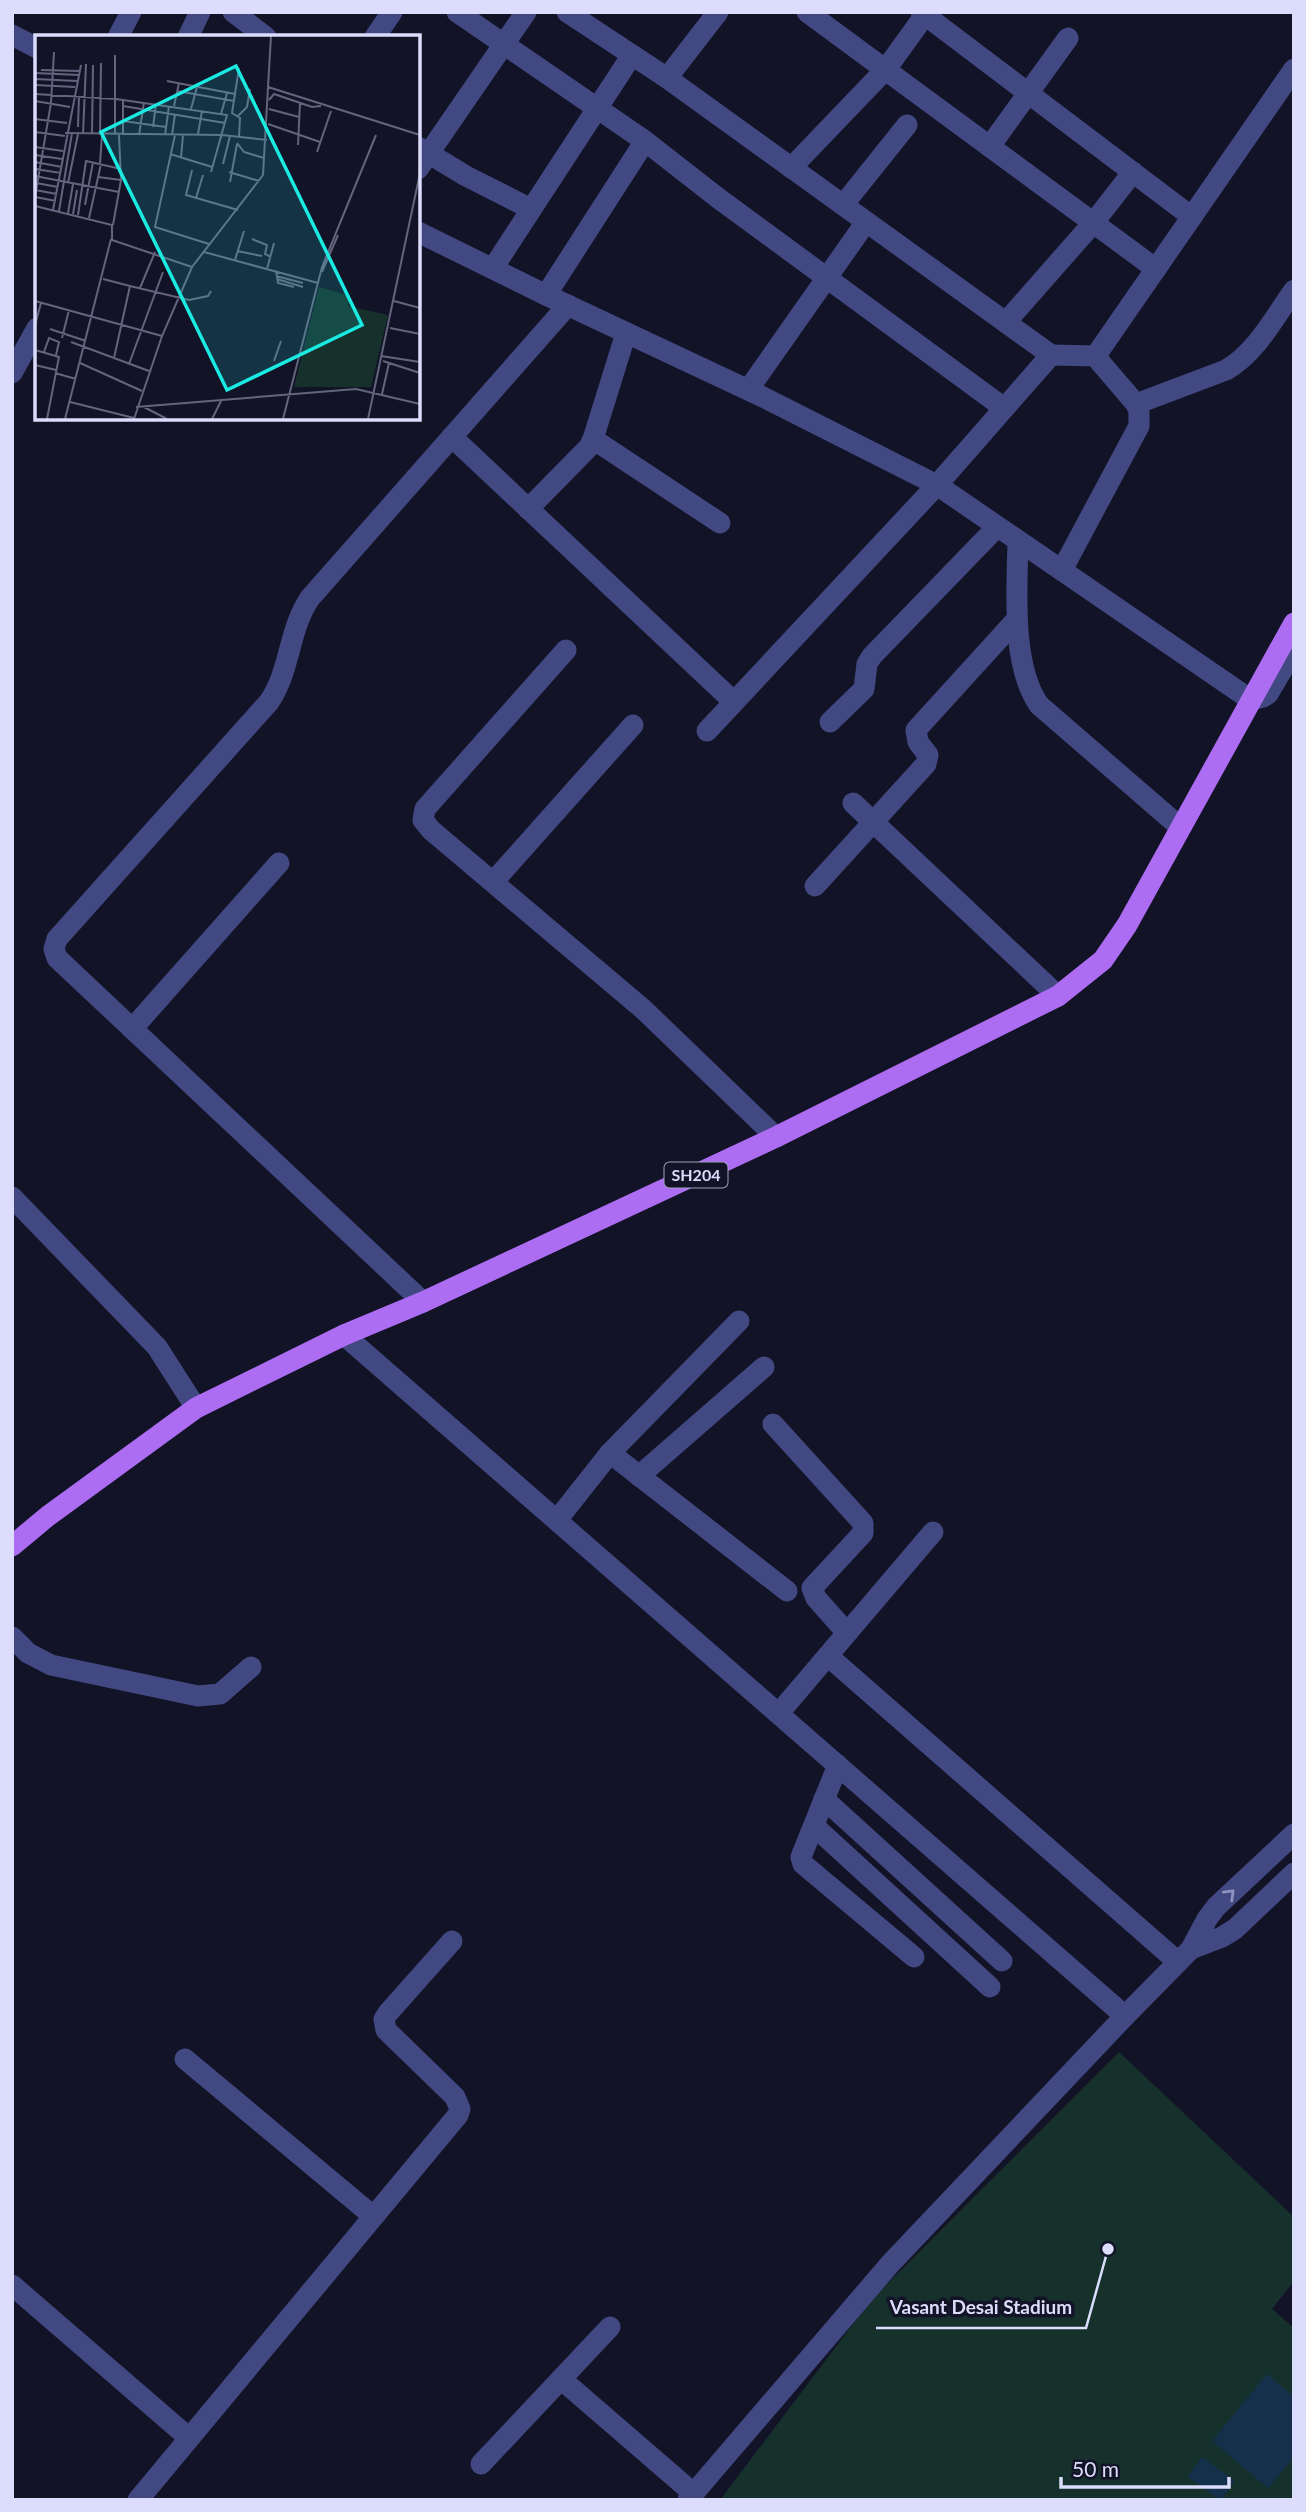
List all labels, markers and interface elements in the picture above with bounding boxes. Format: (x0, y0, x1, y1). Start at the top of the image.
inset map (35, 35, 420, 420)
road number: SH204 (664, 1162, 728, 1188)
one-way arrow (1222, 1890, 1235, 1902)
callout: Vasant Desai Stadium (876, 2288, 1086, 2328)
text: Vasant Desai Stadium (889, 2295, 1072, 2318)
scale bar (1061, 2446, 1229, 2490)
text: 50 m (1072, 2456, 1119, 2481)

